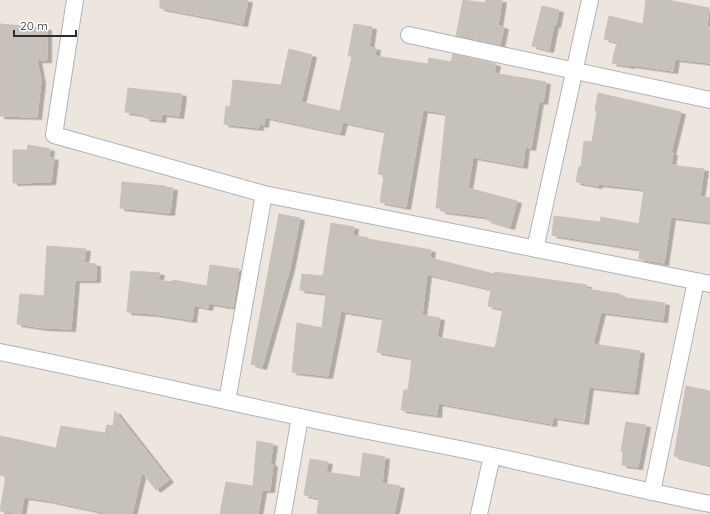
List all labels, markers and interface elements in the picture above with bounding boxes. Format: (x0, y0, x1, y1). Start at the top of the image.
scale bar (14, 12, 76, 38)
text: 20 m (20, 18, 48, 33)

